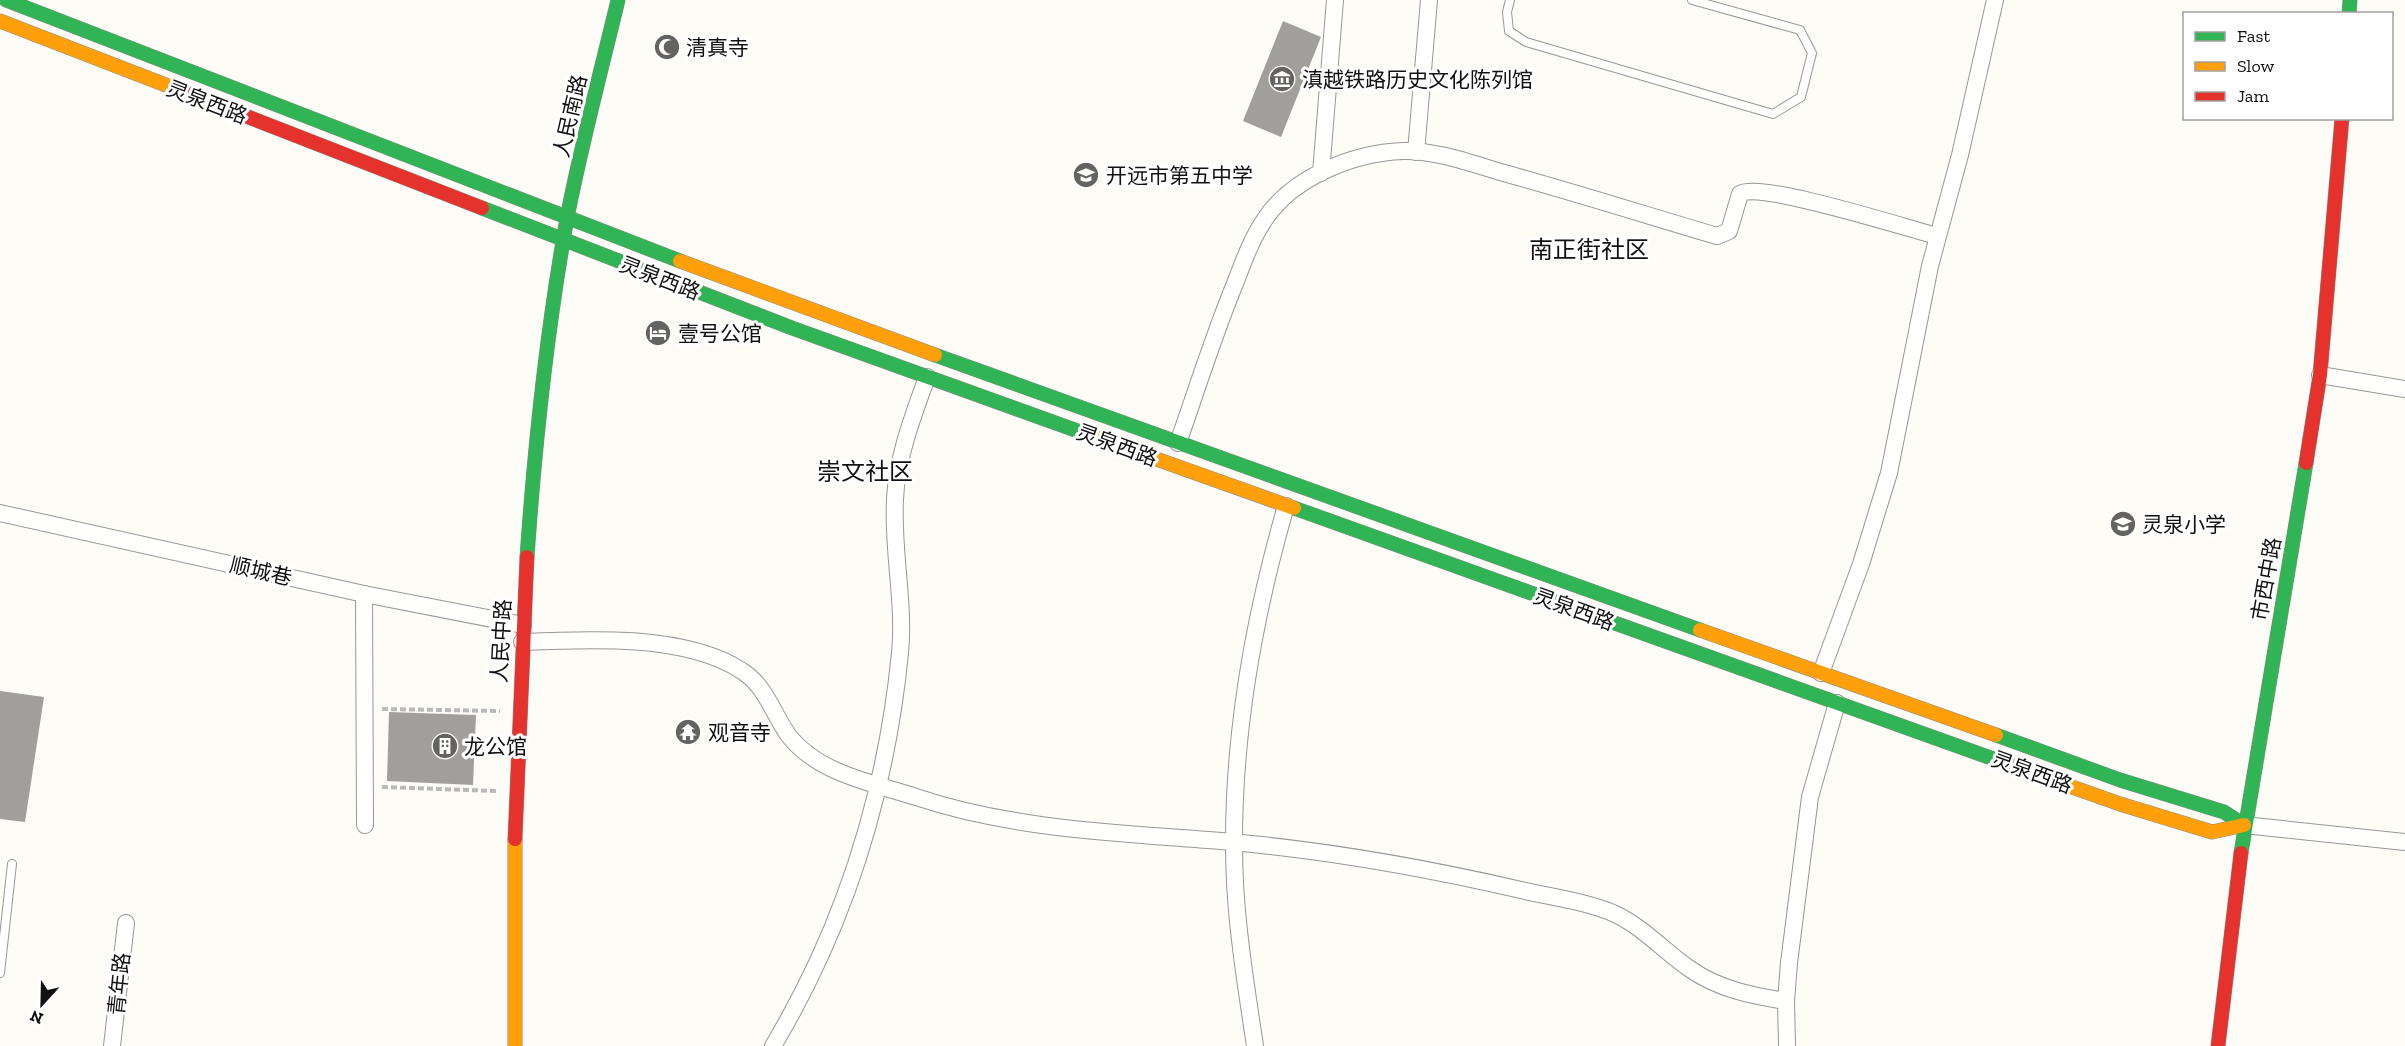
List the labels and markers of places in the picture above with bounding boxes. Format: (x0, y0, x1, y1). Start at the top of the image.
mosque icon: 清真寺 (652, 32, 682, 62)
place label: 清真寺 (686, 35, 749, 60)
museum icon: 滇越铁路历史文化陈列馆 (1267, 64, 1297, 94)
place label: 滇越铁路历史文化陈列馆 (1302, 67, 1533, 92)
school or university icon: 开远市第五中学 (1071, 160, 1101, 190)
place label: 开远市第五中学 (1106, 163, 1253, 188)
hotel icon: 壹号公馆 (643, 318, 673, 348)
place label: 壹号公馆 (678, 321, 762, 346)
school or university icon: 灵泉小学 (2108, 509, 2138, 539)
place label: 灵泉小学 (2142, 512, 2226, 537)
temple icon: 观音寺 (673, 717, 703, 747)
place label: 观音寺 (708, 720, 771, 745)
building icon: 龙公馆 (430, 731, 460, 761)
place label: 龙公馆 (464, 734, 527, 759)

